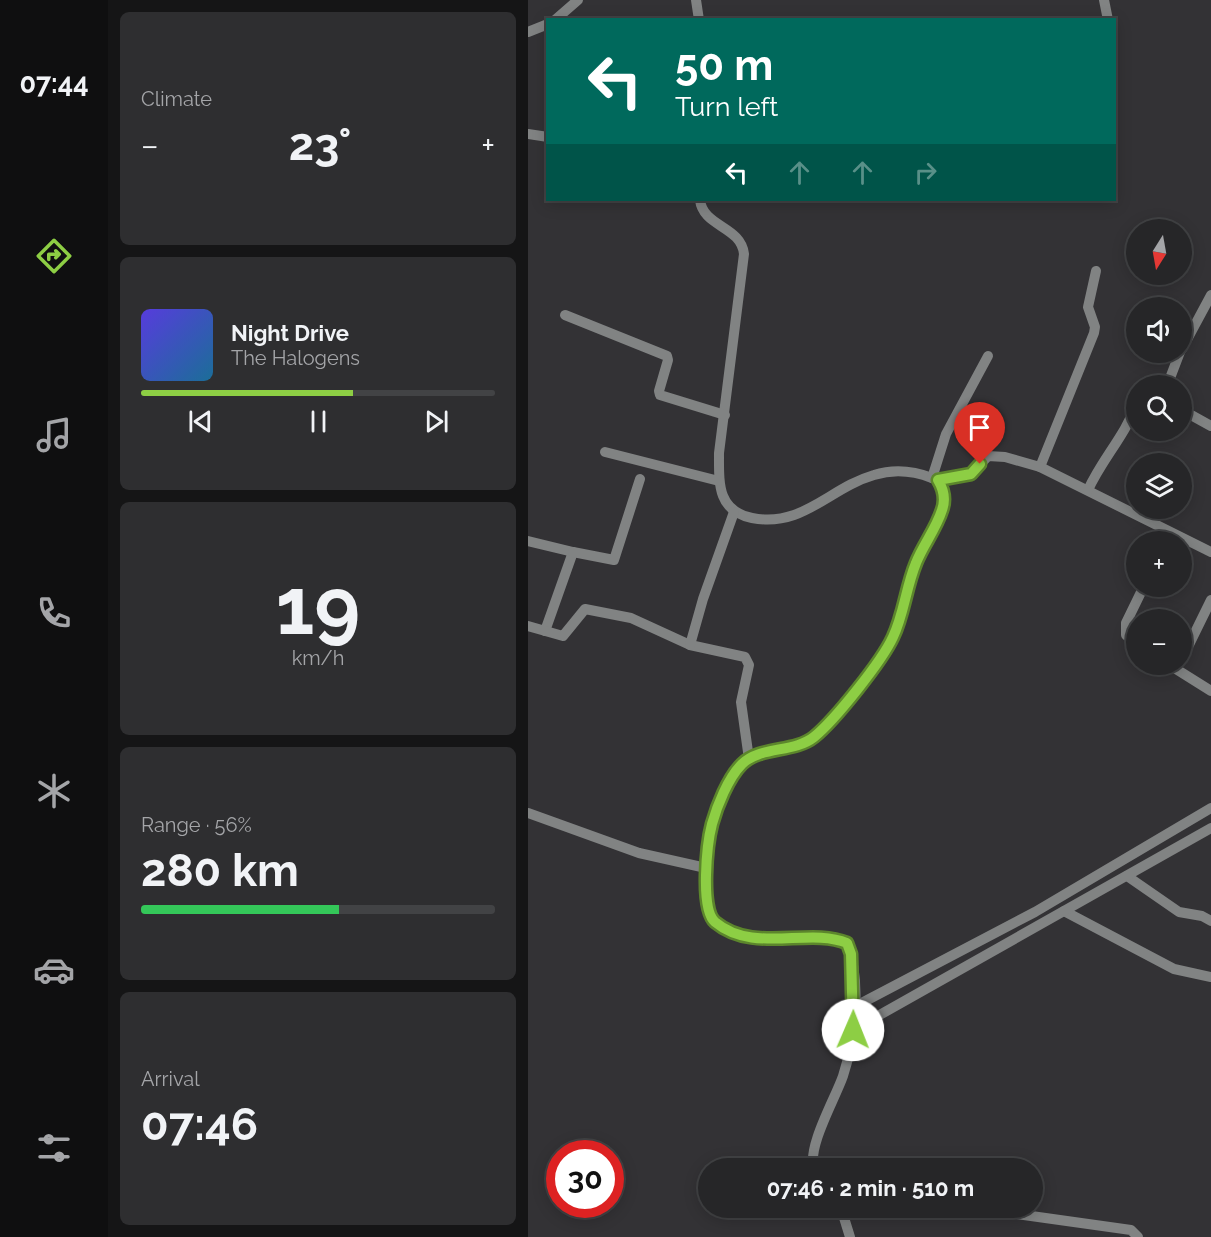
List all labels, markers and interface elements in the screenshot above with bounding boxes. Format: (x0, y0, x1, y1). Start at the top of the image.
text: 50 m (675, 41, 773, 90)
icon: left (576, 42, 654, 120)
text: 07:44 (19, 68, 89, 99)
text: Climate (141, 87, 212, 111)
text: Turn left (675, 91, 778, 122)
text: 23° (289, 118, 351, 171)
text: − (141, 126, 159, 165)
text: + (481, 126, 495, 165)
icon: left (720, 156, 753, 189)
icon: ahead (783, 156, 816, 189)
icon: ahead (846, 156, 879, 189)
icon: right (909, 156, 942, 189)
north arrow (1126, 219, 1192, 285)
map controls (1126, 219, 1192, 675)
icon: directions (33, 235, 75, 277)
button: sound (1126, 297, 1192, 363)
text: Night Drive (231, 320, 349, 346)
text: The Halogens (231, 346, 360, 370)
button: search (1126, 375, 1192, 441)
pin (954, 402, 1005, 464)
icon: previous (184, 405, 217, 438)
icon: pause (302, 405, 335, 438)
icon: next (420, 405, 453, 438)
icon: arrive (963, 411, 996, 444)
icon: music (33, 414, 75, 456)
button: layers (1126, 453, 1192, 519)
button: + (1126, 531, 1192, 597)
text: 19 (276, 561, 360, 652)
icon: phone (33, 592, 75, 634)
button: − (1126, 609, 1192, 675)
text: km/h (292, 646, 344, 670)
icon: climate (33, 770, 75, 812)
text: Range · 56% (141, 813, 252, 837)
text: 280 km (141, 844, 299, 897)
icon: car (33, 949, 75, 991)
position arrow (821, 998, 885, 1062)
text: Arrival (141, 1067, 200, 1091)
text: 07:46 (141, 1098, 258, 1151)
icon: filters (33, 1127, 75, 1169)
speed limit sign: 30 (546, 1140, 624, 1218)
text: 07:46 · 2 min · 510 m (767, 1175, 974, 1201)

